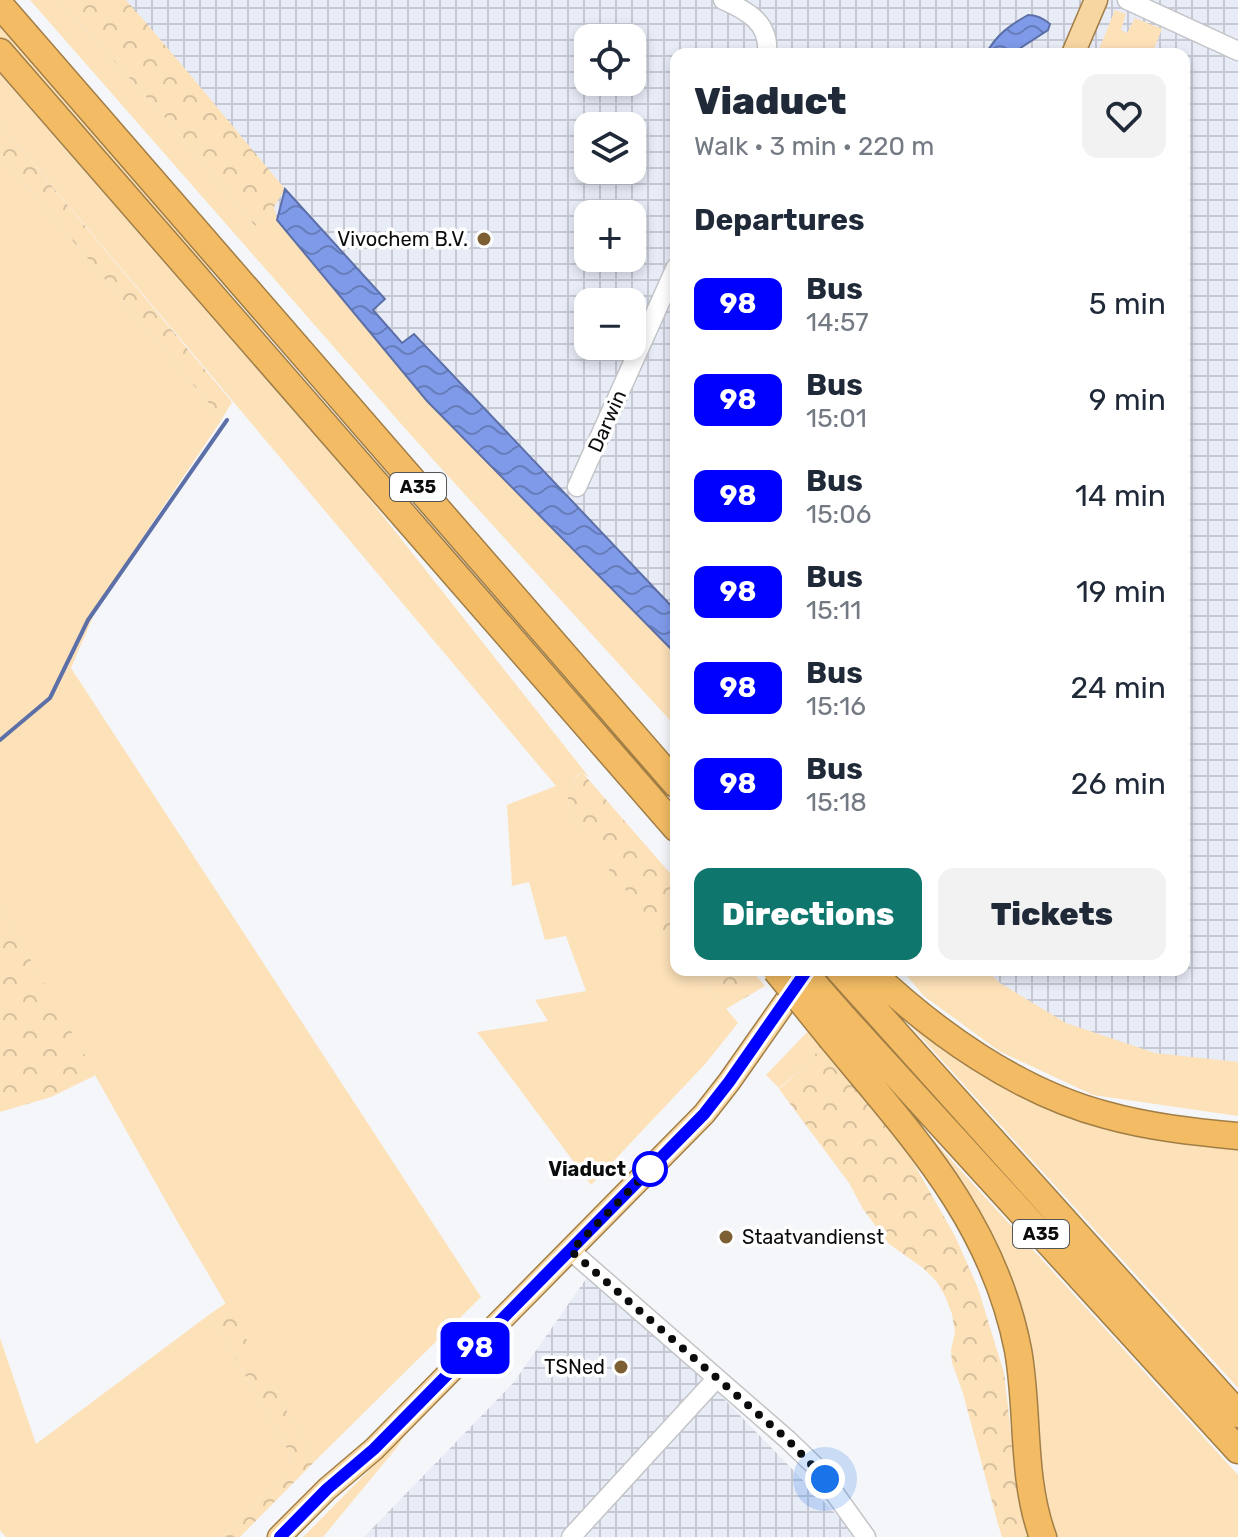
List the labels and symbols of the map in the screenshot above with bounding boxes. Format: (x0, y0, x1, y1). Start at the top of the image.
place label: Vivochem B.V. (337, 227, 468, 251)
marker: Vivochem B.V. (475, 230, 493, 248)
street label: Darwin (583, 386, 631, 456)
road number: A35 (390, 473, 446, 501)
marker: Viaduct (633, 1152, 667, 1186)
place label: Viaduct (548, 1157, 626, 1181)
road number: A35 (1013, 1220, 1069, 1248)
place label: Staatvandienst (742, 1225, 884, 1249)
marker: Staatvandienst (717, 1228, 735, 1246)
line badge: 98 (439, 1322, 511, 1374)
place label: TSNed (544, 1355, 605, 1379)
marker: TSNed (612, 1358, 630, 1376)
your location (805, 1459, 845, 1499)

